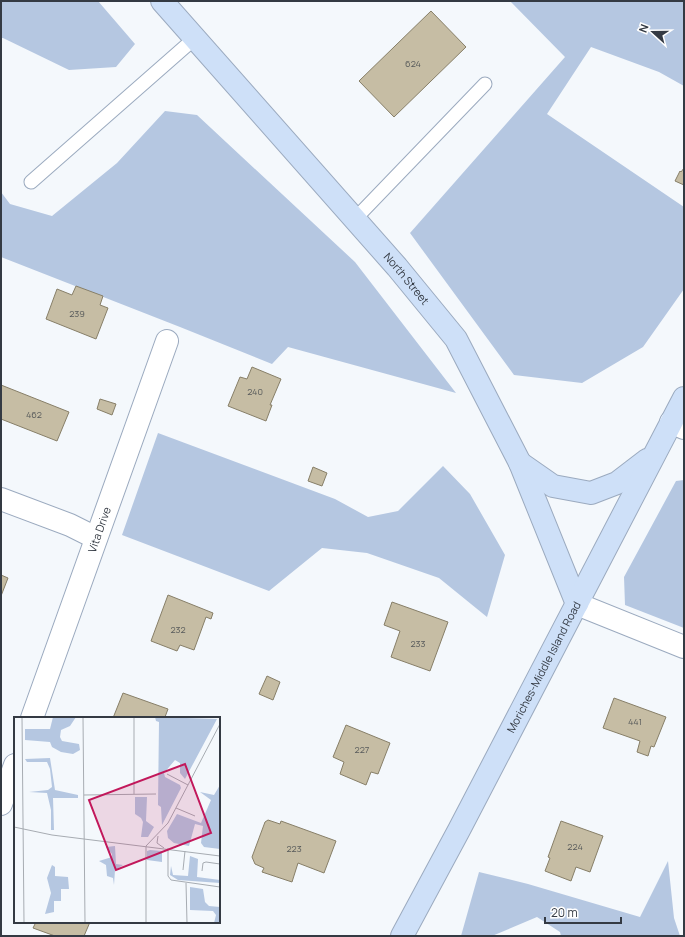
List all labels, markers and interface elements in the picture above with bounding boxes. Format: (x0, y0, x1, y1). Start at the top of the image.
north arrow (633, 12, 673, 52)
text: N (635, 22, 652, 35)
house number: 624 (405, 57, 421, 70)
street label: North Street (381, 249, 433, 308)
house number: 239 (69, 307, 85, 320)
house number: 240 (247, 385, 263, 398)
house number: 462 (26, 408, 42, 421)
street label: Vita Drive (84, 504, 114, 554)
street label: Moriches-Middle Island Road (503, 599, 584, 735)
house number: 232 (170, 623, 186, 636)
house number: 233 (410, 637, 426, 650)
house number: 441 (628, 715, 642, 728)
inset map (14, 717, 220, 923)
house number: 227 (355, 743, 370, 756)
house number: 224 (567, 840, 583, 853)
house number: 223 (286, 842, 302, 855)
scale bar (545, 899, 621, 925)
text: 20 m (551, 904, 578, 921)

